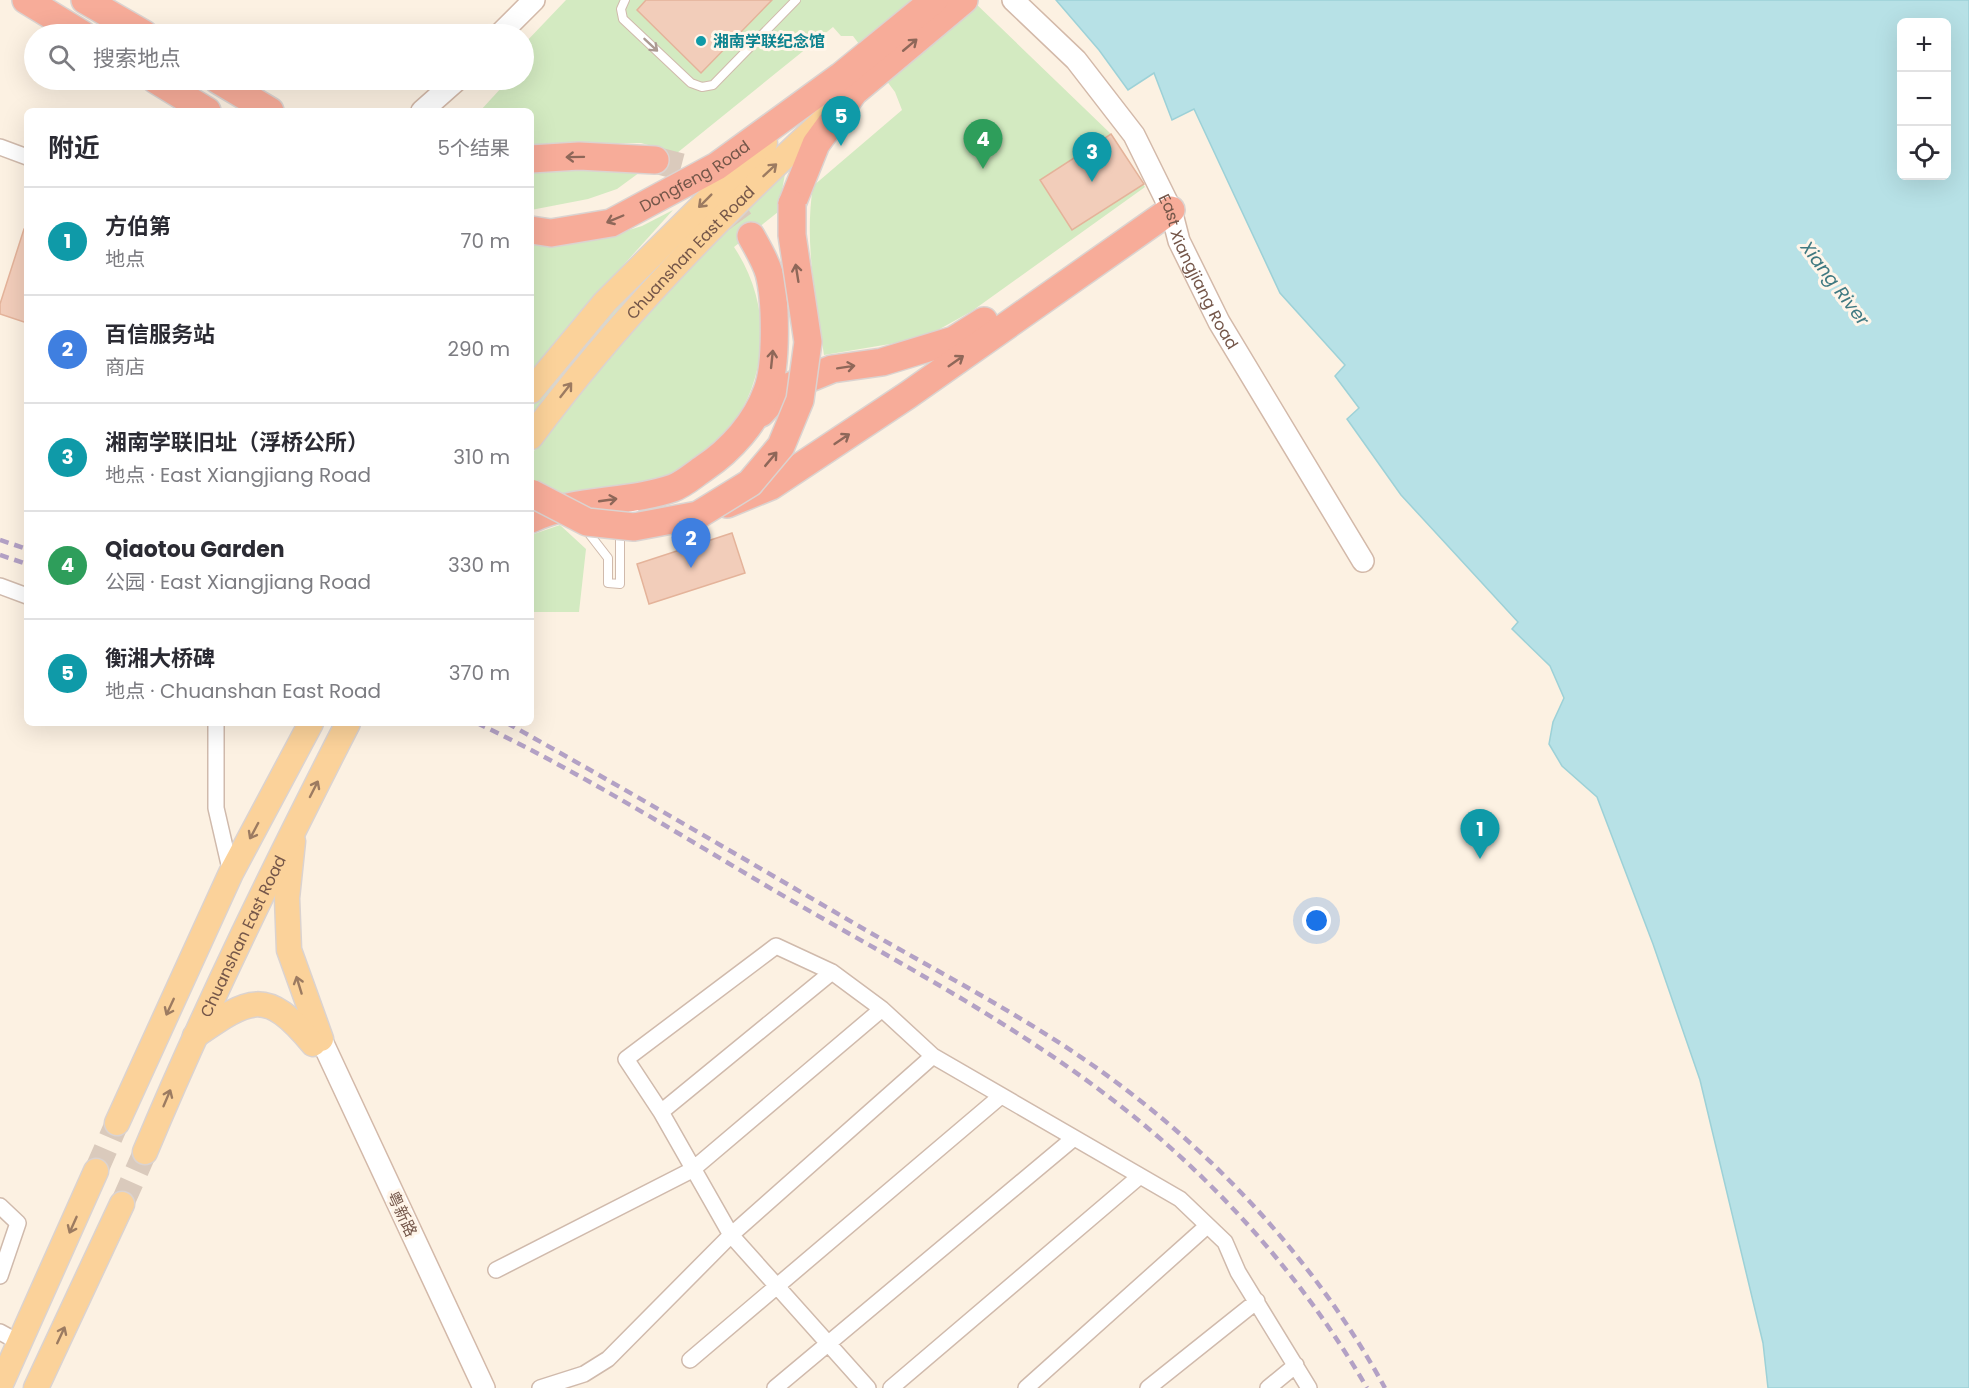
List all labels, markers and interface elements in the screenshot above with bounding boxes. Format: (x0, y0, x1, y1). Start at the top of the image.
map controls (1897, 18, 1951, 180)
button: + (1897, 18, 1951, 72)
search box (24, 24, 534, 90)
place label: 湘南学联纪念馆 (713, 30, 825, 53)
marker: 湘南学联纪念馆 (694, 34, 708, 48)
one-way arrow (643, 38, 658, 52)
one-way arrow (902, 38, 918, 51)
icon: search (45, 41, 78, 74)
text: 搜索地点 (93, 43, 181, 74)
button: − (1897, 72, 1951, 126)
pin: 5 (822, 96, 860, 146)
pin: 4 (964, 120, 1002, 169)
button: locate (1897, 126, 1951, 180)
text: 附近 (48, 130, 100, 166)
pin: 3 (1072, 132, 1112, 182)
text: 5个结果 (437, 134, 510, 162)
street label: Dongfeng Road (635, 134, 755, 217)
one-way arrow (566, 151, 586, 163)
one-way arrow (762, 163, 777, 177)
street label: Chuanshan East Road (621, 180, 760, 324)
street label: East Xiangjiang Road (1153, 190, 1244, 353)
one-way arrow (698, 193, 713, 208)
text: 方伯第 (105, 211, 171, 242)
one-way arrow (607, 214, 625, 225)
text: 1 (64, 227, 71, 255)
text: 70 m (461, 227, 510, 255)
water label: Xiang River (1794, 235, 1876, 332)
text: 地点 (105, 245, 145, 273)
one-way arrow (792, 263, 803, 283)
text: 百信服务站 (105, 319, 215, 350)
text: 2 (62, 335, 73, 363)
text: 290 m (447, 335, 510, 363)
one-way arrow (766, 350, 777, 370)
text: 商店 (105, 353, 145, 381)
one-way arrow (947, 355, 963, 367)
one-way arrow (835, 362, 855, 373)
one-way arrow (560, 383, 573, 399)
text: 湘南学联旧址（浮桥公所） (105, 427, 369, 458)
one-way arrow (833, 433, 850, 445)
text: 3 (61, 443, 74, 471)
text: 310 m (453, 443, 510, 471)
one-way arrow (764, 451, 777, 467)
text: 地点 · East Xiangjiang Road (105, 461, 371, 489)
one-way arrow (597, 495, 617, 506)
pin: 2 (672, 518, 710, 568)
text: Qiaotou Garden (105, 534, 285, 565)
text: 4 (61, 551, 74, 579)
text: 330 m (448, 551, 510, 579)
text: 公园 · East Xiangjiang Road (105, 568, 371, 596)
text: 衡湘大桥碑 (105, 643, 215, 674)
text: 5 (61, 659, 74, 687)
text: 370 m (449, 659, 510, 687)
text: 地点 · Chuanshan East Road (105, 677, 381, 705)
one-way arrow (308, 781, 320, 798)
pin: 1 (1460, 810, 1500, 859)
one-way arrow (248, 821, 259, 839)
street label: Chuanshan East Road (194, 851, 291, 1021)
your location (1302, 906, 1331, 935)
one-way arrow (293, 976, 304, 995)
one-way arrow (164, 997, 176, 1015)
one-way arrow (162, 1089, 173, 1107)
street label: 粤新路 (381, 1187, 423, 1241)
one-way arrow (66, 1215, 78, 1233)
one-way arrow (55, 1327, 67, 1345)

